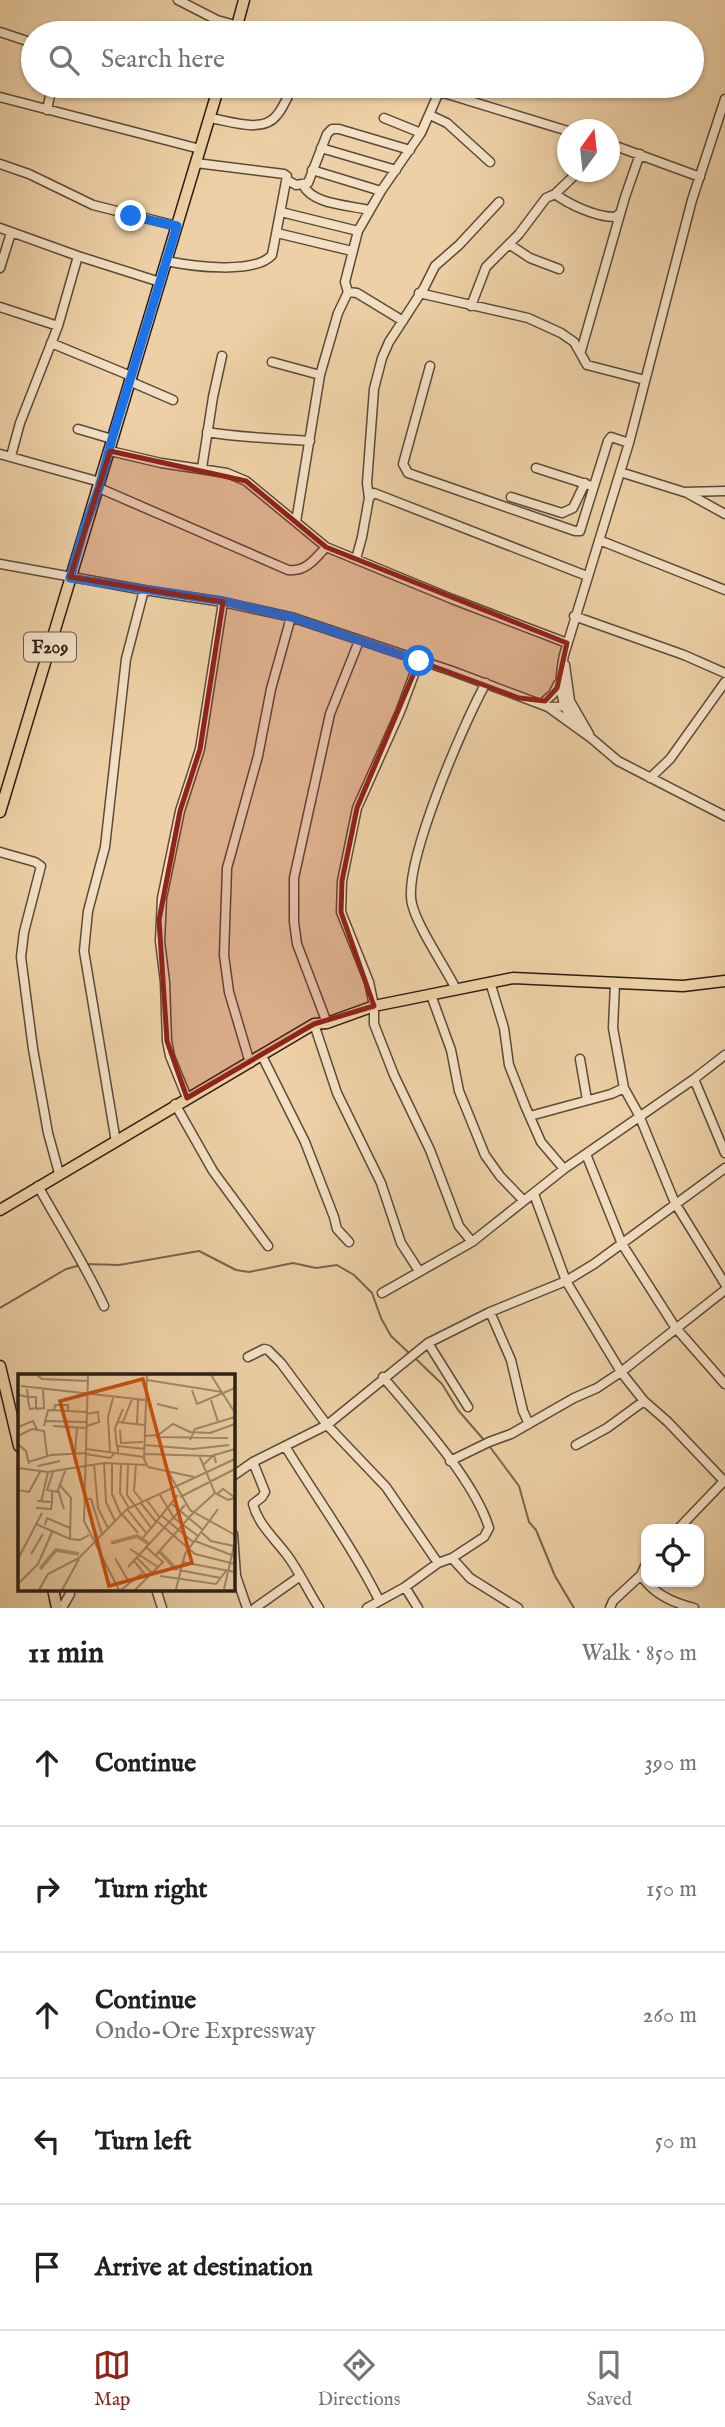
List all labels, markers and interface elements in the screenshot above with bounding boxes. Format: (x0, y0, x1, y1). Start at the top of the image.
search box (21, 21, 704, 98)
icon: search (45, 41, 83, 79)
text: Search here (101, 43, 225, 76)
north arrow (557, 119, 620, 182)
route end (115, 200, 146, 231)
road number: F209 (24, 632, 76, 662)
route start (403, 645, 434, 676)
inset map (18, 1374, 234, 1590)
map controls (641, 1524, 704, 1587)
button: locate (641, 1524, 704, 1587)
text: 11 min (28, 1635, 104, 1673)
text: Walk · 850 m (581, 1639, 697, 1668)
icon: ahead (28, 1744, 66, 1782)
text: Continue (95, 1747, 196, 1780)
text: 390 m (644, 1749, 697, 1778)
icon: right (28, 1870, 66, 1908)
text: Turn right (95, 1873, 208, 1906)
text: 150 m (646, 1875, 697, 1904)
text: Continue (95, 1984, 196, 2017)
icon: ahead (28, 1996, 66, 2034)
text: 260 m (642, 2001, 697, 2030)
text: Ondo-Ore Expressway (95, 2017, 316, 2046)
icon: left (28, 2122, 66, 2160)
text: Turn left (95, 2125, 192, 2158)
text: 50 m (655, 2127, 697, 2156)
icon: arrive (28, 2248, 66, 2286)
text: Arrive at destination (95, 2251, 313, 2284)
tab: Map (93, 2346, 131, 2412)
tab: Directions (318, 2346, 400, 2412)
tab: Saved (587, 2346, 632, 2412)

